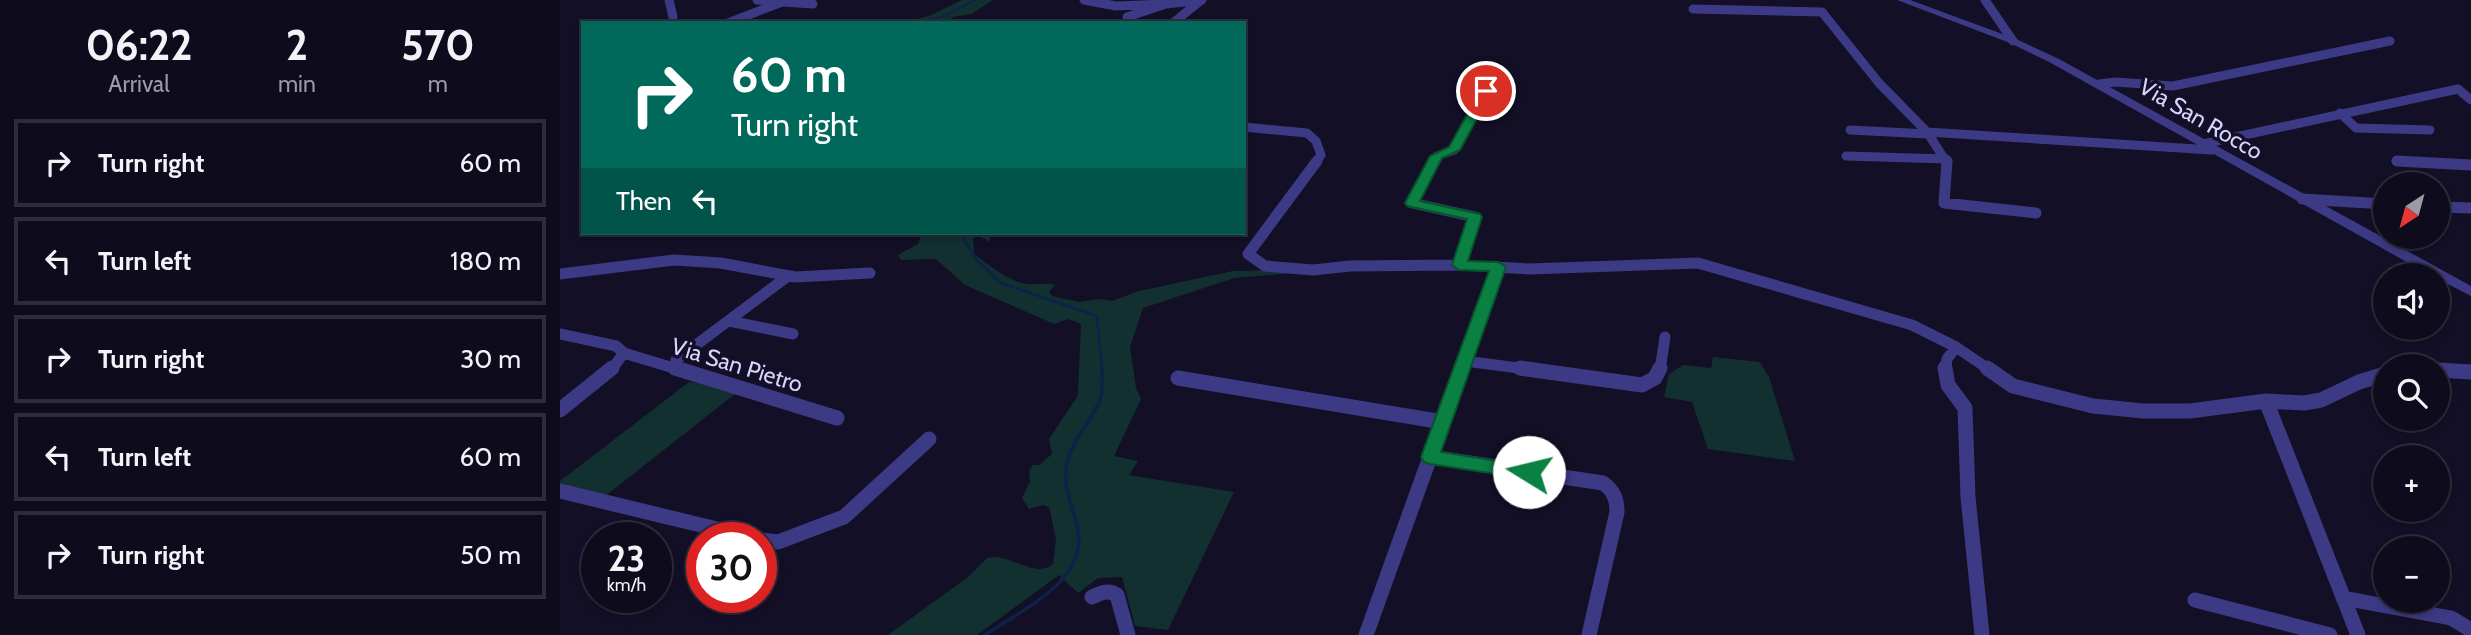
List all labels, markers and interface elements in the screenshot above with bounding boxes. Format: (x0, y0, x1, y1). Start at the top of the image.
text: 06:22 (85, 19, 192, 71)
text: 2 (286, 19, 308, 71)
text: 570 (401, 19, 475, 71)
text: 60 m (731, 45, 847, 104)
icon: right (616, 49, 707, 140)
pin (1456, 61, 1516, 121)
text: Arrival (108, 70, 170, 98)
text: min (278, 70, 316, 98)
text: m (428, 70, 448, 98)
icon: arrive (1467, 72, 1505, 110)
street label: Via San Rocco (2134, 72, 2268, 166)
text: Turn right (731, 105, 858, 144)
icon: right (39, 144, 77, 182)
text: Turn right (98, 147, 204, 179)
text: 60 m (459, 147, 521, 179)
north arrow (2373, 172, 2450, 248)
map controls (2373, 172, 2450, 613)
icon: left (686, 182, 724, 220)
text: Then (616, 185, 672, 217)
icon: left (39, 242, 77, 280)
text: Turn left (98, 245, 191, 277)
text: 180 m (450, 245, 521, 277)
button: sound (2373, 263, 2450, 340)
street label: Via San Pietro (668, 332, 806, 398)
icon: right (39, 340, 77, 378)
text: Turn right (98, 343, 204, 375)
text: 30 m (460, 343, 521, 375)
button: search (2373, 354, 2450, 431)
position arrow (1492, 435, 1566, 509)
icon: left (39, 438, 77, 476)
text: Turn left (98, 441, 191, 473)
text: 60 m (459, 441, 521, 473)
button: + (2373, 445, 2450, 522)
speed limit sign: 30 (686, 522, 777, 613)
icon: right (39, 536, 77, 574)
button: − (2373, 536, 2450, 613)
text: 23 (608, 537, 645, 580)
text: Turn right (98, 539, 204, 571)
text: 50 m (460, 539, 521, 571)
text: km/h (607, 574, 646, 596)

